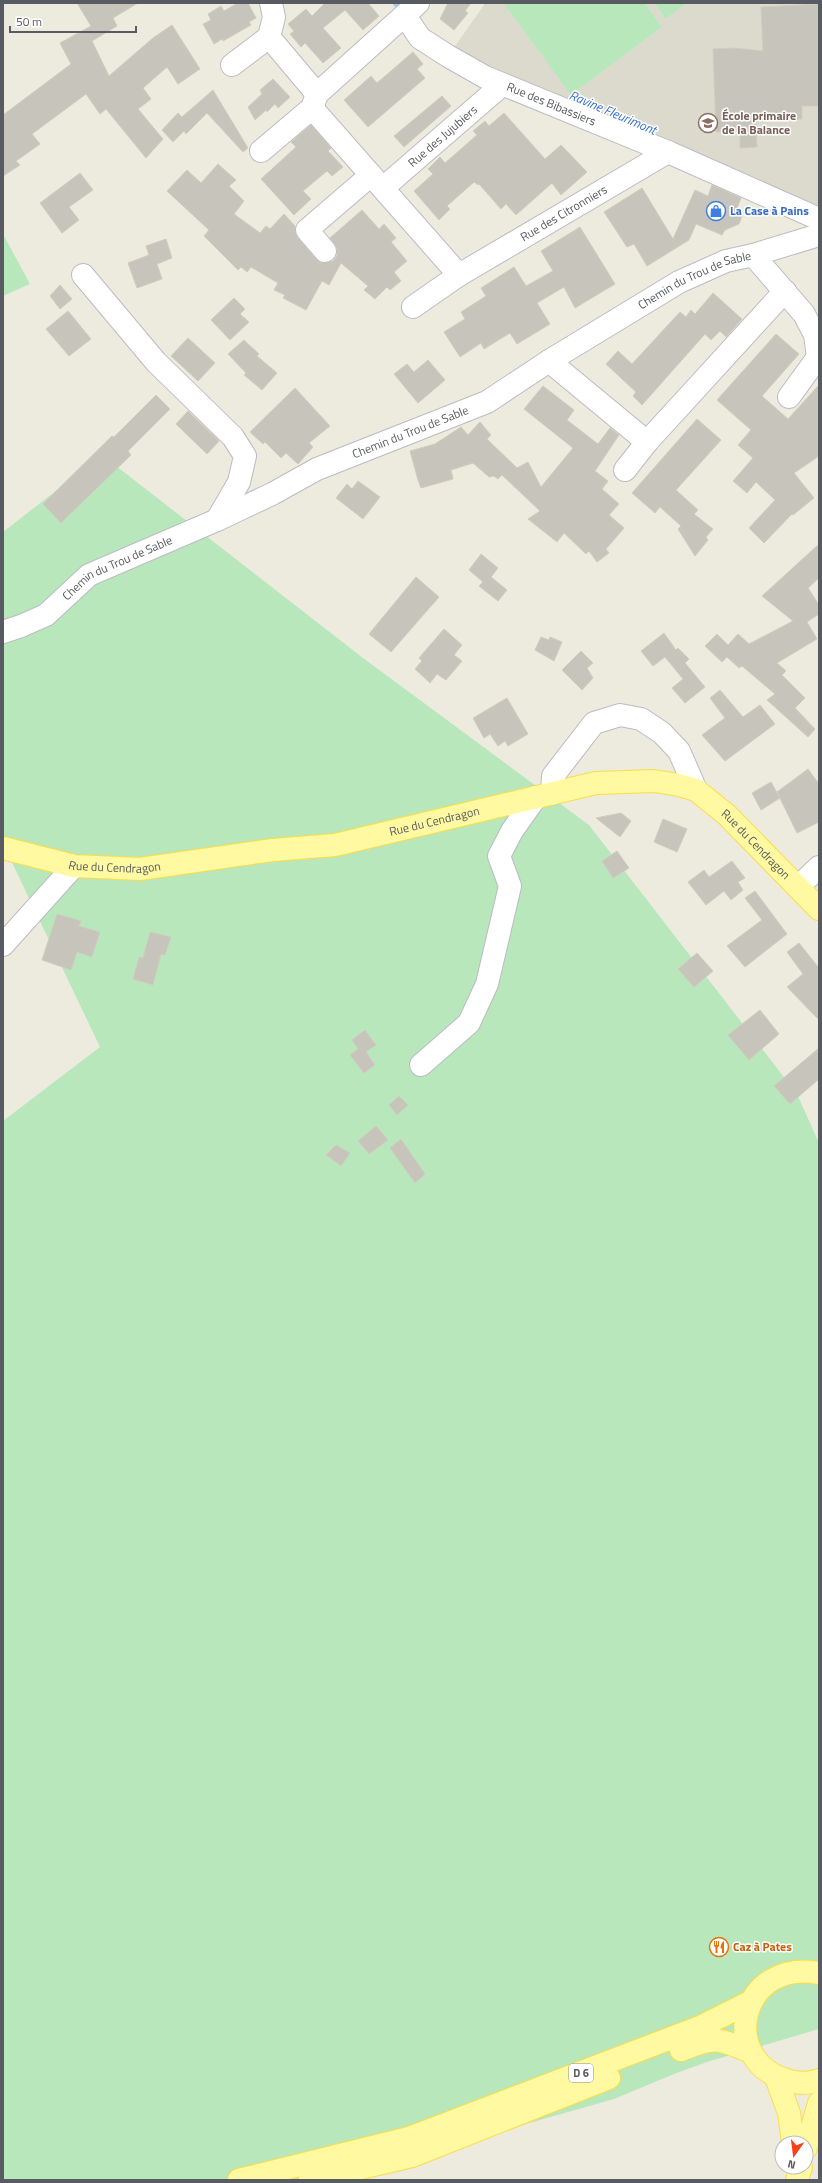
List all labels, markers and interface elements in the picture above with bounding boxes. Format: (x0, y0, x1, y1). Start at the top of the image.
scale bar (10, 8, 136, 34)
text: 50 m (16, 12, 42, 31)
street label: Rue des Bibassiers (504, 77, 599, 131)
water label: Ravine Fleurimont (566, 85, 661, 140)
street label: Rue des Jujubiers (403, 100, 482, 171)
place label: École primaire de la Balance (722, 106, 796, 139)
school or university icon: École primaire de la Balance (697, 112, 719, 134)
street label: Rue des Citronniers (516, 180, 611, 246)
shop icon: La Case à Pains (705, 200, 727, 222)
place label: La Case à Pains (730, 201, 809, 220)
street label: Chemin du Trou de Sable (634, 246, 753, 314)
street label: Chemin du Trou de Sable (349, 400, 471, 463)
street label: Chemin du Trou de Sable (57, 530, 175, 605)
street label: Rue du Cendragon (387, 801, 481, 841)
street label: Rue du Cendragon (717, 804, 795, 884)
street label: Rue du Cendragon (67, 855, 162, 878)
restaurant icon: Caz à Pates (708, 1936, 730, 1958)
place label: Caz à Pates (733, 1937, 792, 1956)
road number: D 6 (569, 2064, 593, 2082)
north arrow (774, 2135, 814, 2175)
text: N (786, 2156, 797, 2173)

